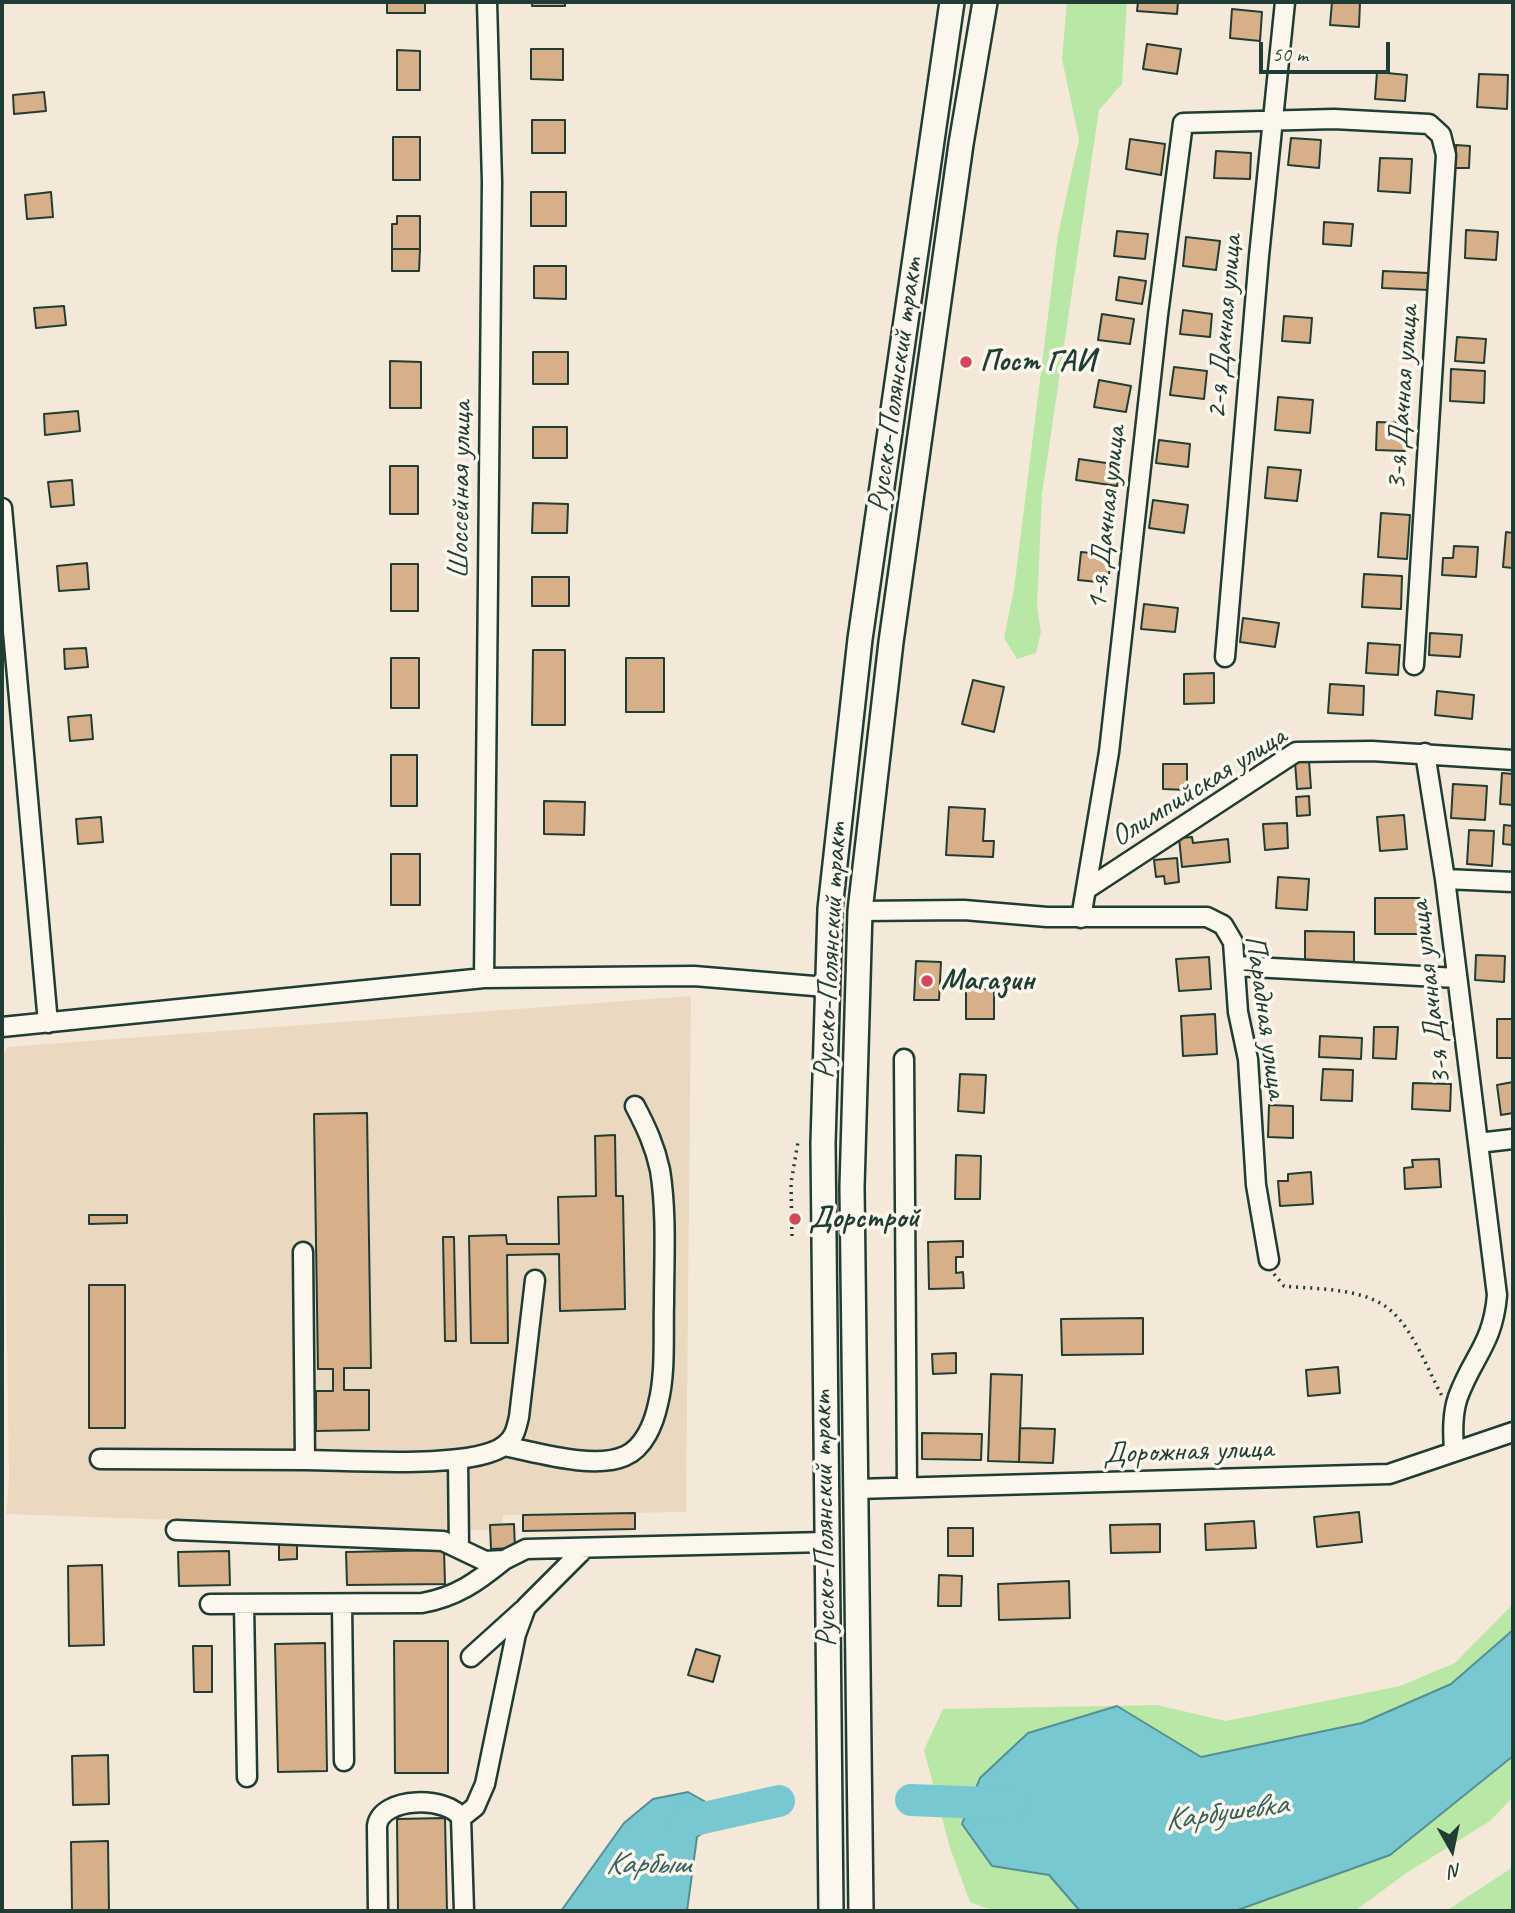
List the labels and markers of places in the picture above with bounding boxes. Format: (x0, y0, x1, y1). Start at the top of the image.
place label: Пост ГАИ (980, 344, 1095, 380)
marker: Пост ГАИ (958, 354, 974, 370)
place label: Магазин (941, 963, 1035, 999)
marker: Магазин (919, 973, 935, 989)
place label: Дорстрой (809, 1201, 919, 1237)
marker: Дорстрой (787, 1211, 803, 1227)

